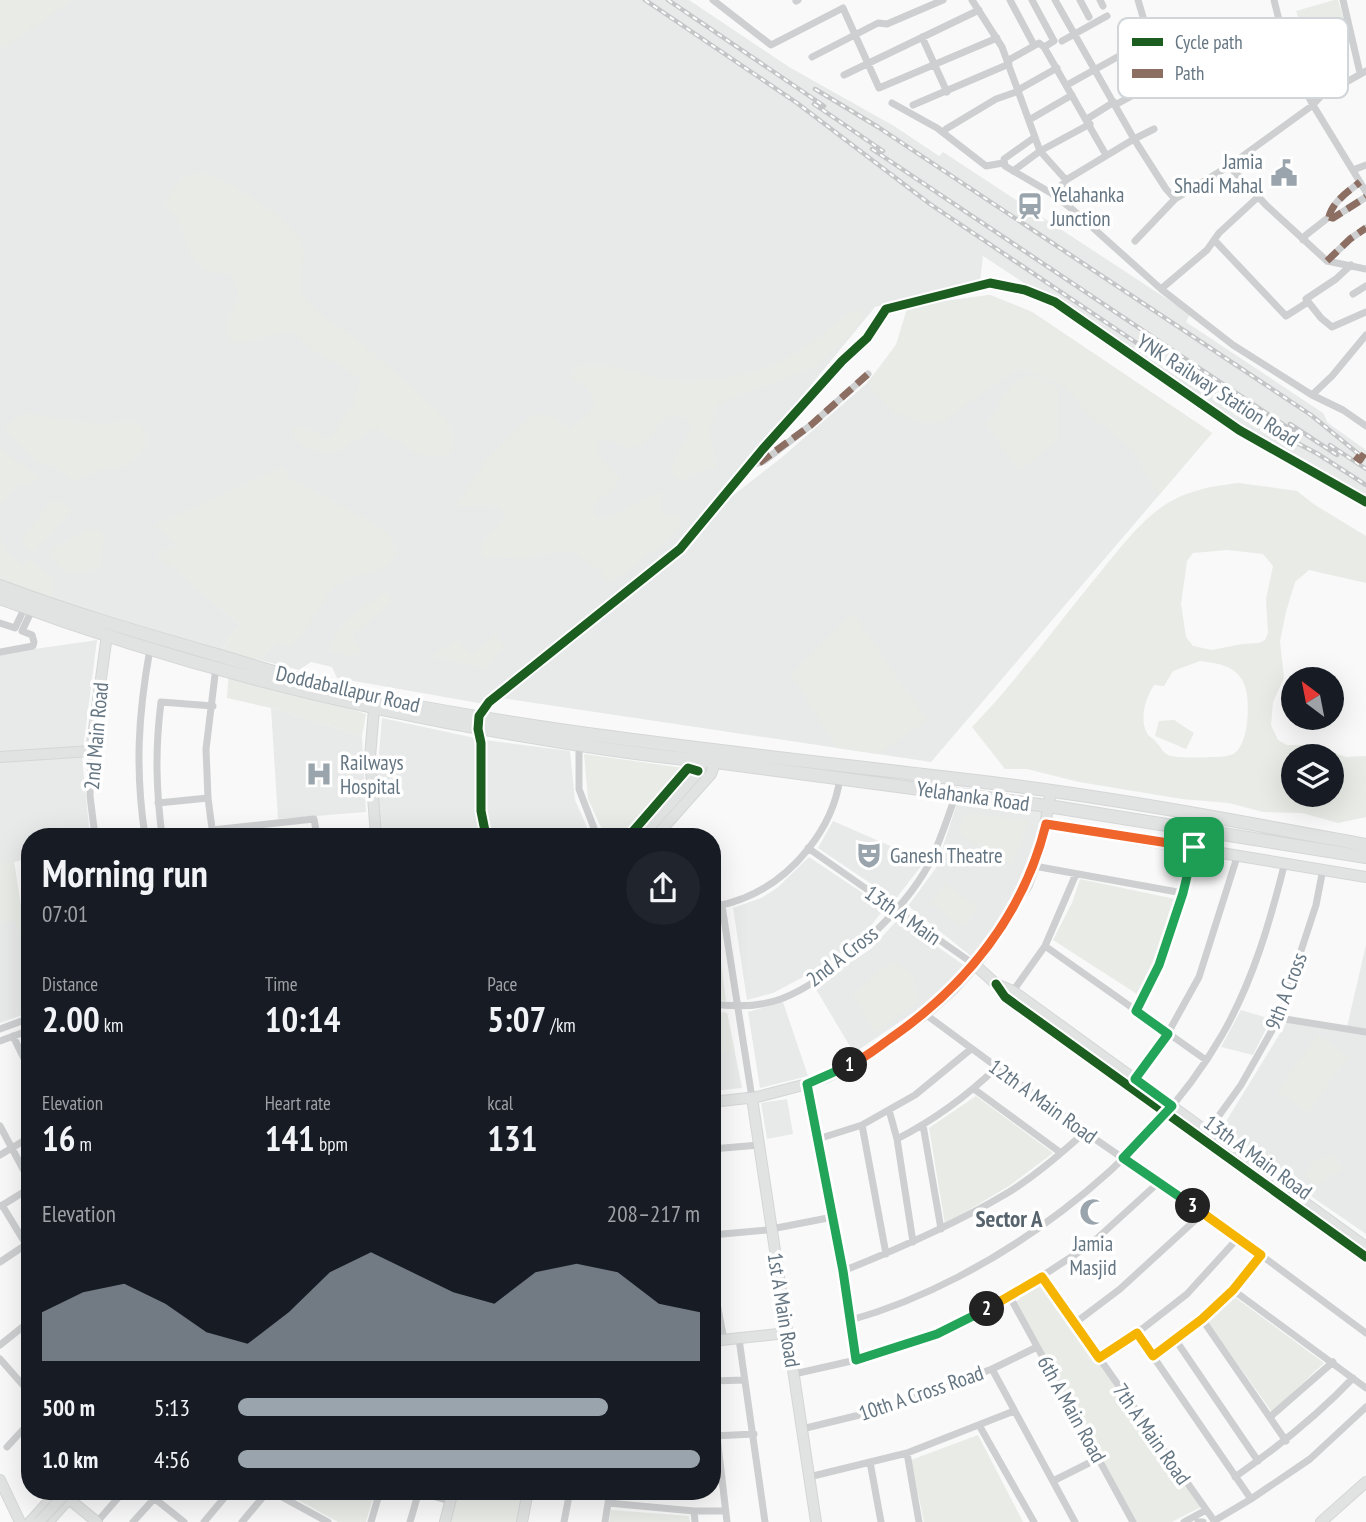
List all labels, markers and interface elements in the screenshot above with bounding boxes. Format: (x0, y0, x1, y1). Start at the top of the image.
legend (1118, 18, 1348, 98)
text: Cycle path (1175, 30, 1243, 54)
text: Path (1175, 61, 1204, 85)
place label: Jamia Shadi Mahal (1174, 148, 1263, 199)
public building icon: Jamia Shadi Mahal (1269, 158, 1299, 188)
place label: Yelahanka Junction (1050, 181, 1124, 232)
station icon: Yelahanka Junction (1015, 191, 1045, 221)
street label: YNK Railway Station Road (1132, 328, 1304, 452)
street label: Doddaballapur Road (274, 659, 422, 719)
north arrow (1281, 667, 1344, 730)
map controls (1281, 667, 1344, 807)
street label: 2nd Main Road (78, 681, 114, 791)
button: layers (1281, 744, 1344, 807)
place label: Railways Hospital (340, 749, 404, 800)
hospital icon: Railways Hospital (304, 759, 334, 789)
street label: Yelahanka Road (915, 775, 1031, 817)
pin (1164, 817, 1224, 877)
icon: arrive (1175, 828, 1213, 866)
theatre icon: Ganesh Theatre (854, 840, 884, 870)
place label: Ganesh Theatre (890, 842, 1003, 869)
text: Morning run (42, 848, 208, 897)
button: share (626, 851, 700, 925)
street label: 13th A Main (860, 879, 946, 951)
text: 07:01 (42, 899, 88, 928)
street label: 2nd A Cross (801, 920, 883, 992)
street label: 9th A Cross (1259, 949, 1313, 1033)
text: Distance (42, 972, 98, 996)
text: Time (265, 972, 298, 996)
text: Pace (487, 972, 517, 996)
text: 2.00 (42, 996, 100, 1042)
text: 10:14 (265, 996, 340, 1042)
text: 5:07 (487, 996, 546, 1042)
text: km (100, 1013, 123, 1037)
text: /km (546, 1013, 576, 1037)
pin: 1 (832, 1048, 868, 1082)
text: 1 (845, 1052, 854, 1076)
street label: 12th A Main Road (984, 1053, 1102, 1149)
text: Elevation (42, 1091, 103, 1115)
text: Heart rate (265, 1091, 331, 1115)
text: kcal (487, 1091, 513, 1115)
street label: 13th A Main Road (1199, 1109, 1317, 1205)
text: 16 (42, 1115, 75, 1161)
text: 141 (265, 1115, 315, 1161)
text: 131 (487, 1115, 538, 1161)
text: m (75, 1132, 92, 1156)
text: bpm (315, 1132, 348, 1156)
pin: 3 (1176, 1188, 1210, 1224)
text: 3 (1188, 1193, 1197, 1217)
mosque icon: Jamia Masjid (1078, 1197, 1108, 1227)
text: Elevation (42, 1199, 116, 1228)
text: 208–217 m (607, 1199, 700, 1228)
district label: Sector A (975, 1204, 1043, 1233)
place label: Jamia Masjid (1069, 1230, 1117, 1281)
street label: 1st A Main Road (762, 1251, 806, 1369)
pin: 2 (970, 1292, 1004, 1326)
text: 2 (982, 1296, 991, 1320)
street label: 6th A Main Road (1032, 1351, 1112, 1467)
street label: 10th A Cross Road (855, 1359, 987, 1427)
street label: 7th A Main Road (1107, 1378, 1197, 1490)
text: 500 m (42, 1393, 95, 1422)
text: 5:13 (154, 1393, 190, 1422)
text: 1.0 km (42, 1445, 98, 1474)
text: 4:56 (154, 1445, 190, 1474)

